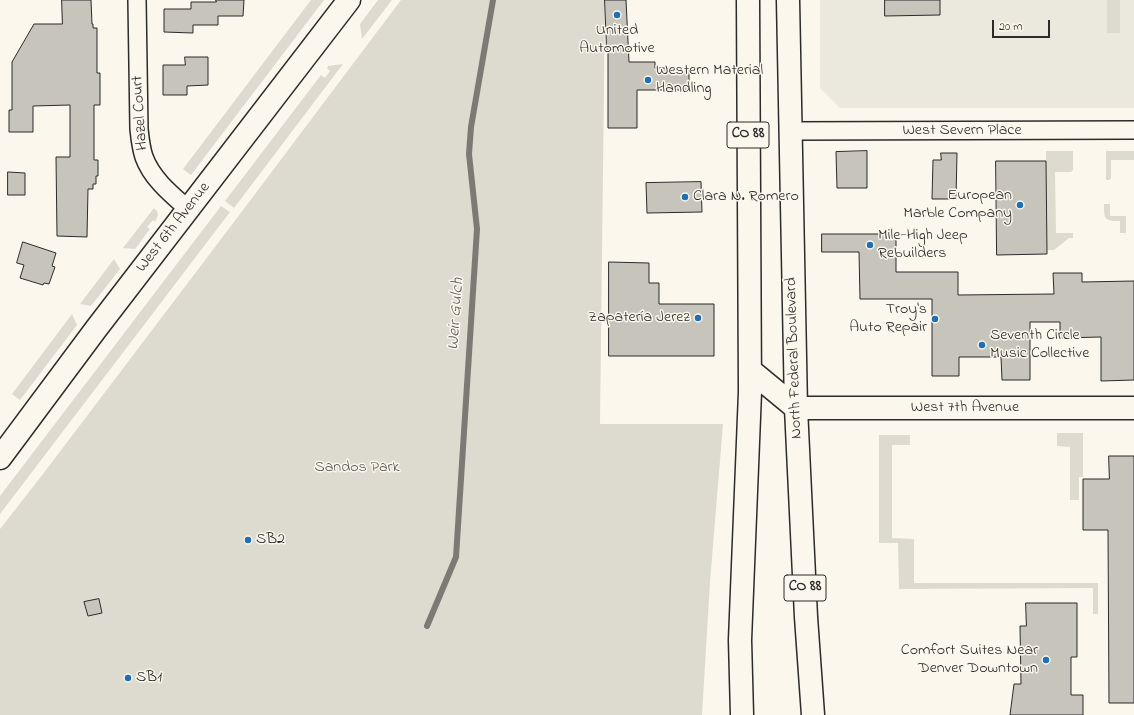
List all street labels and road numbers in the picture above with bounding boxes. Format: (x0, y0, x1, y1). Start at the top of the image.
street label: Hazel Court (129, 75, 153, 151)
street label: West Severn Place (902, 121, 1022, 141)
road number: CO 88 (727, 122, 769, 148)
street label: West 6th Avenue (133, 179, 215, 277)
street label: North Federal Boulevard (783, 277, 807, 439)
street label: West 7th Avenue (911, 398, 1019, 418)
road number: CO 88 (784, 575, 826, 601)

